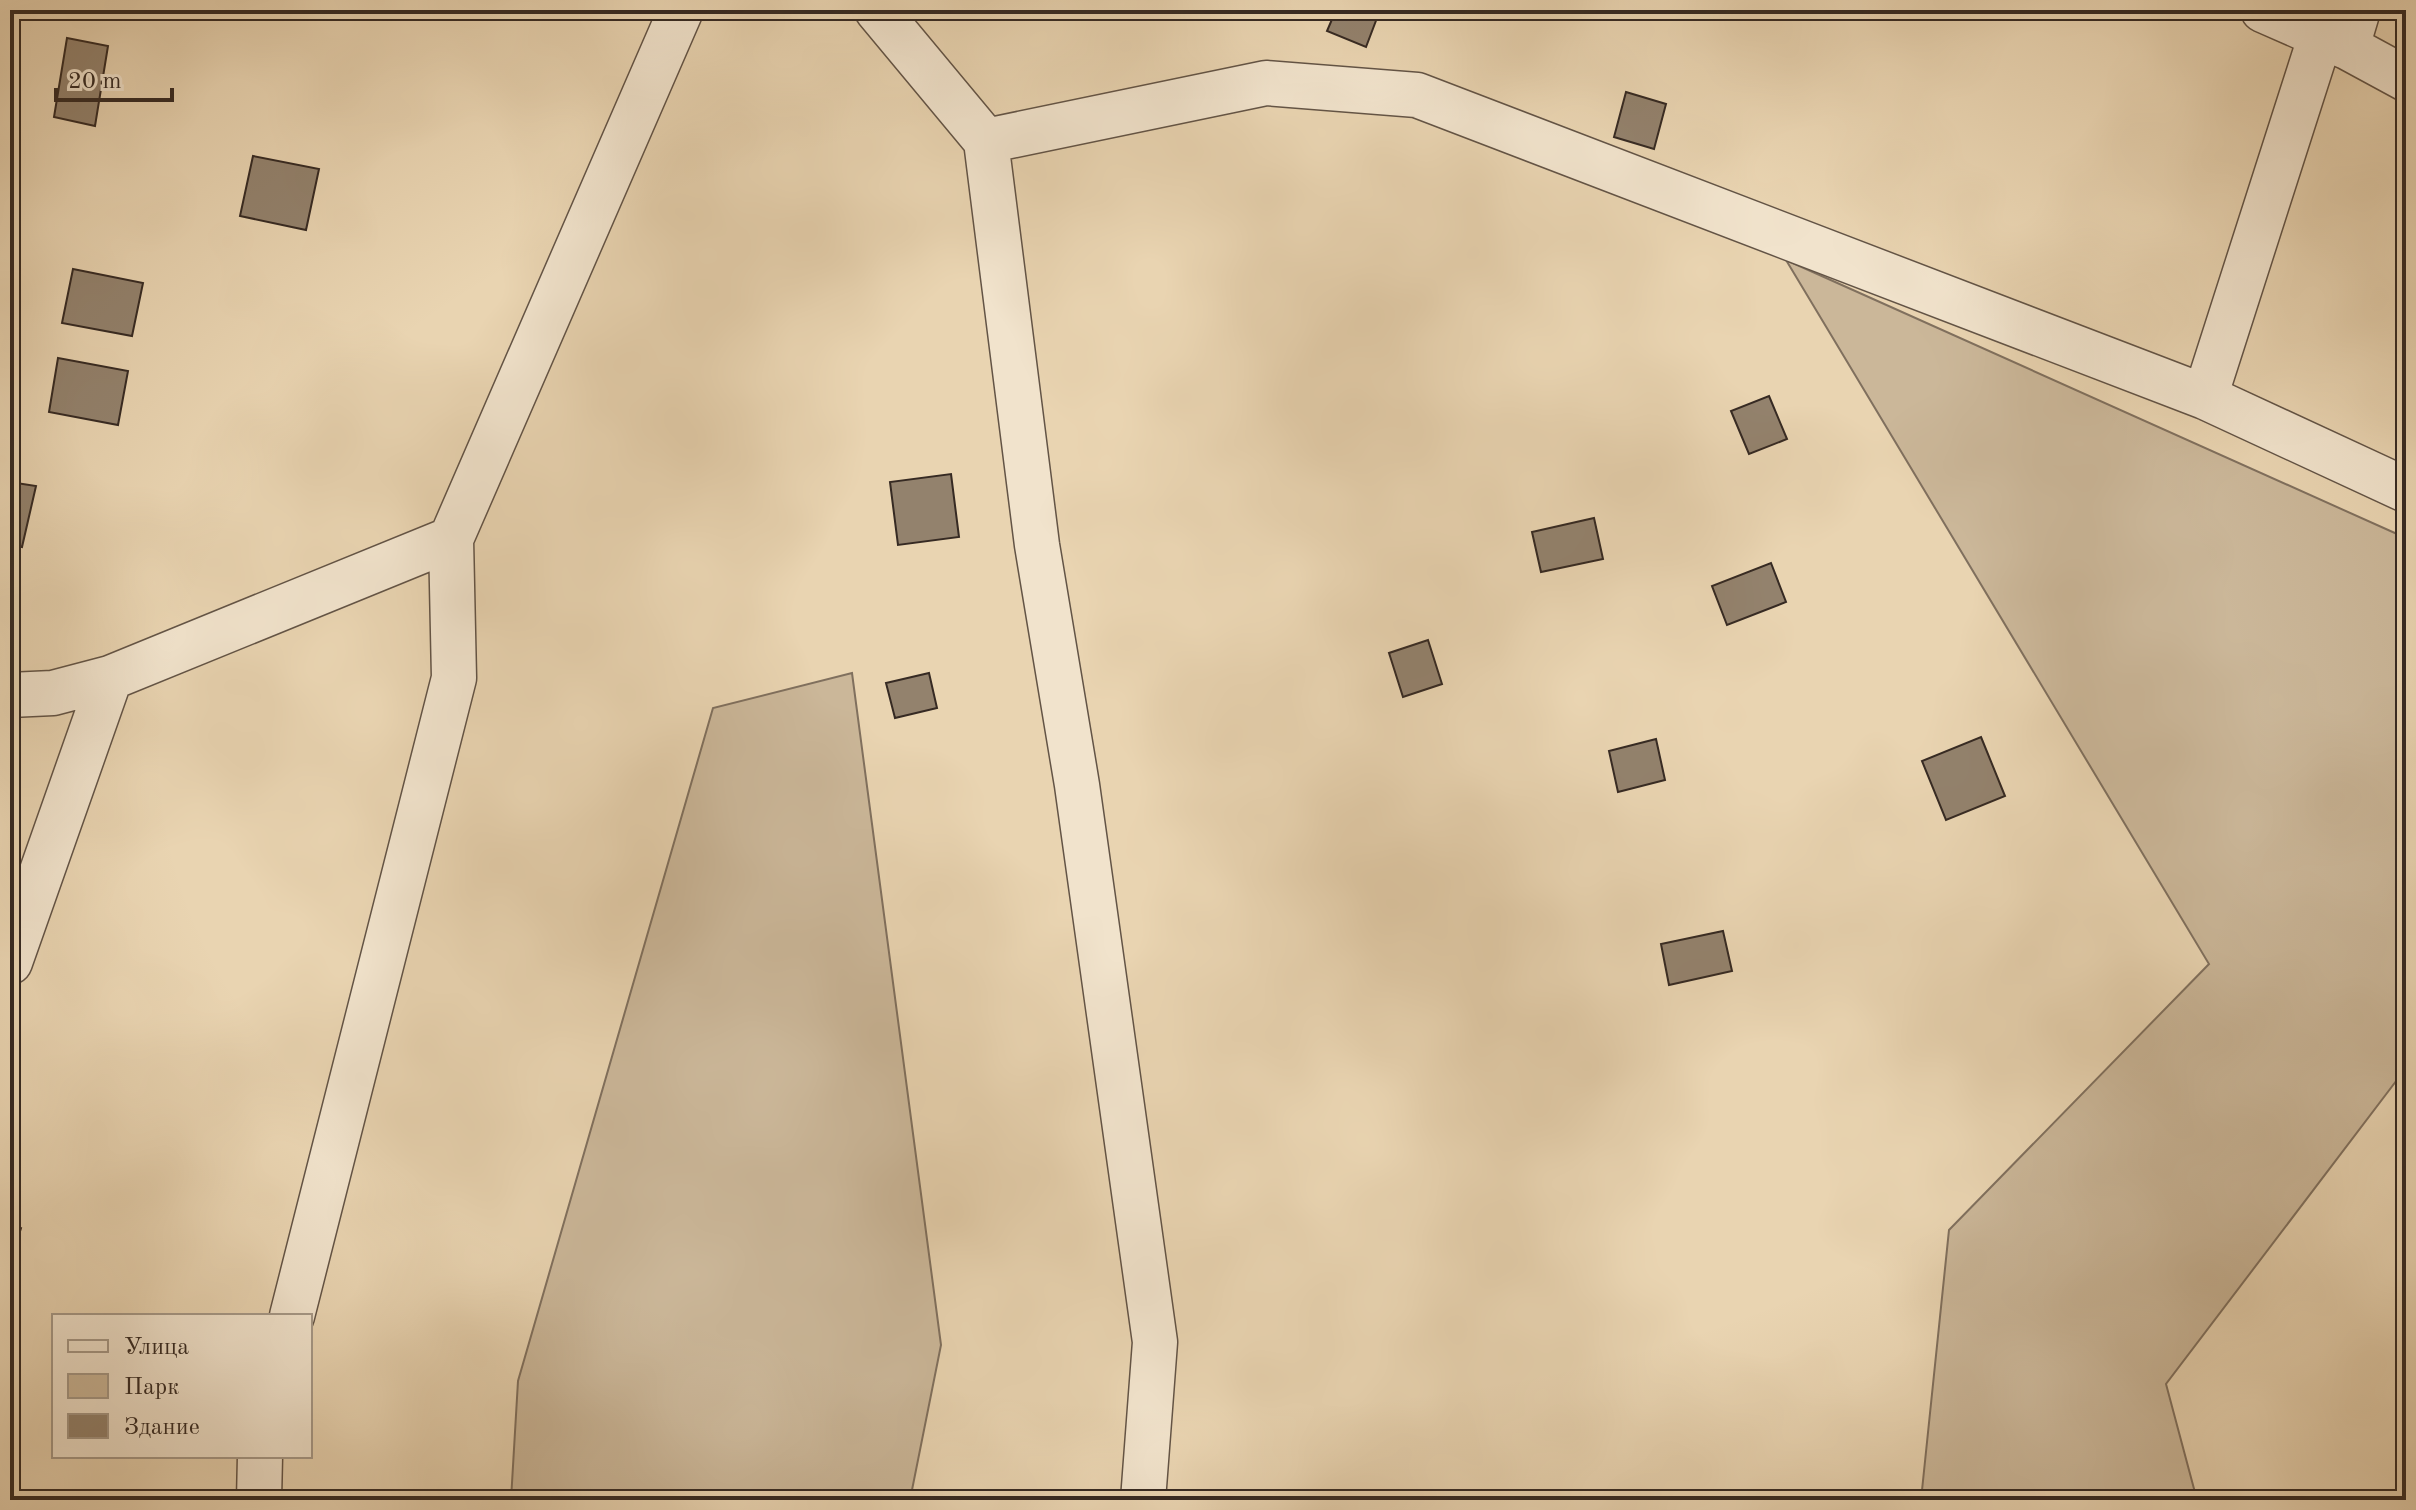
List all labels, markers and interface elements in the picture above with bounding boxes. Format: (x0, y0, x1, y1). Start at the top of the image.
scale bar (56, 52, 172, 102)
text: 20 m (68, 70, 122, 94)
legend (52, 1314, 312, 1458)
text: Улица (124, 1336, 189, 1360)
text: Парк (124, 1376, 179, 1400)
text: Здание (124, 1416, 200, 1440)

